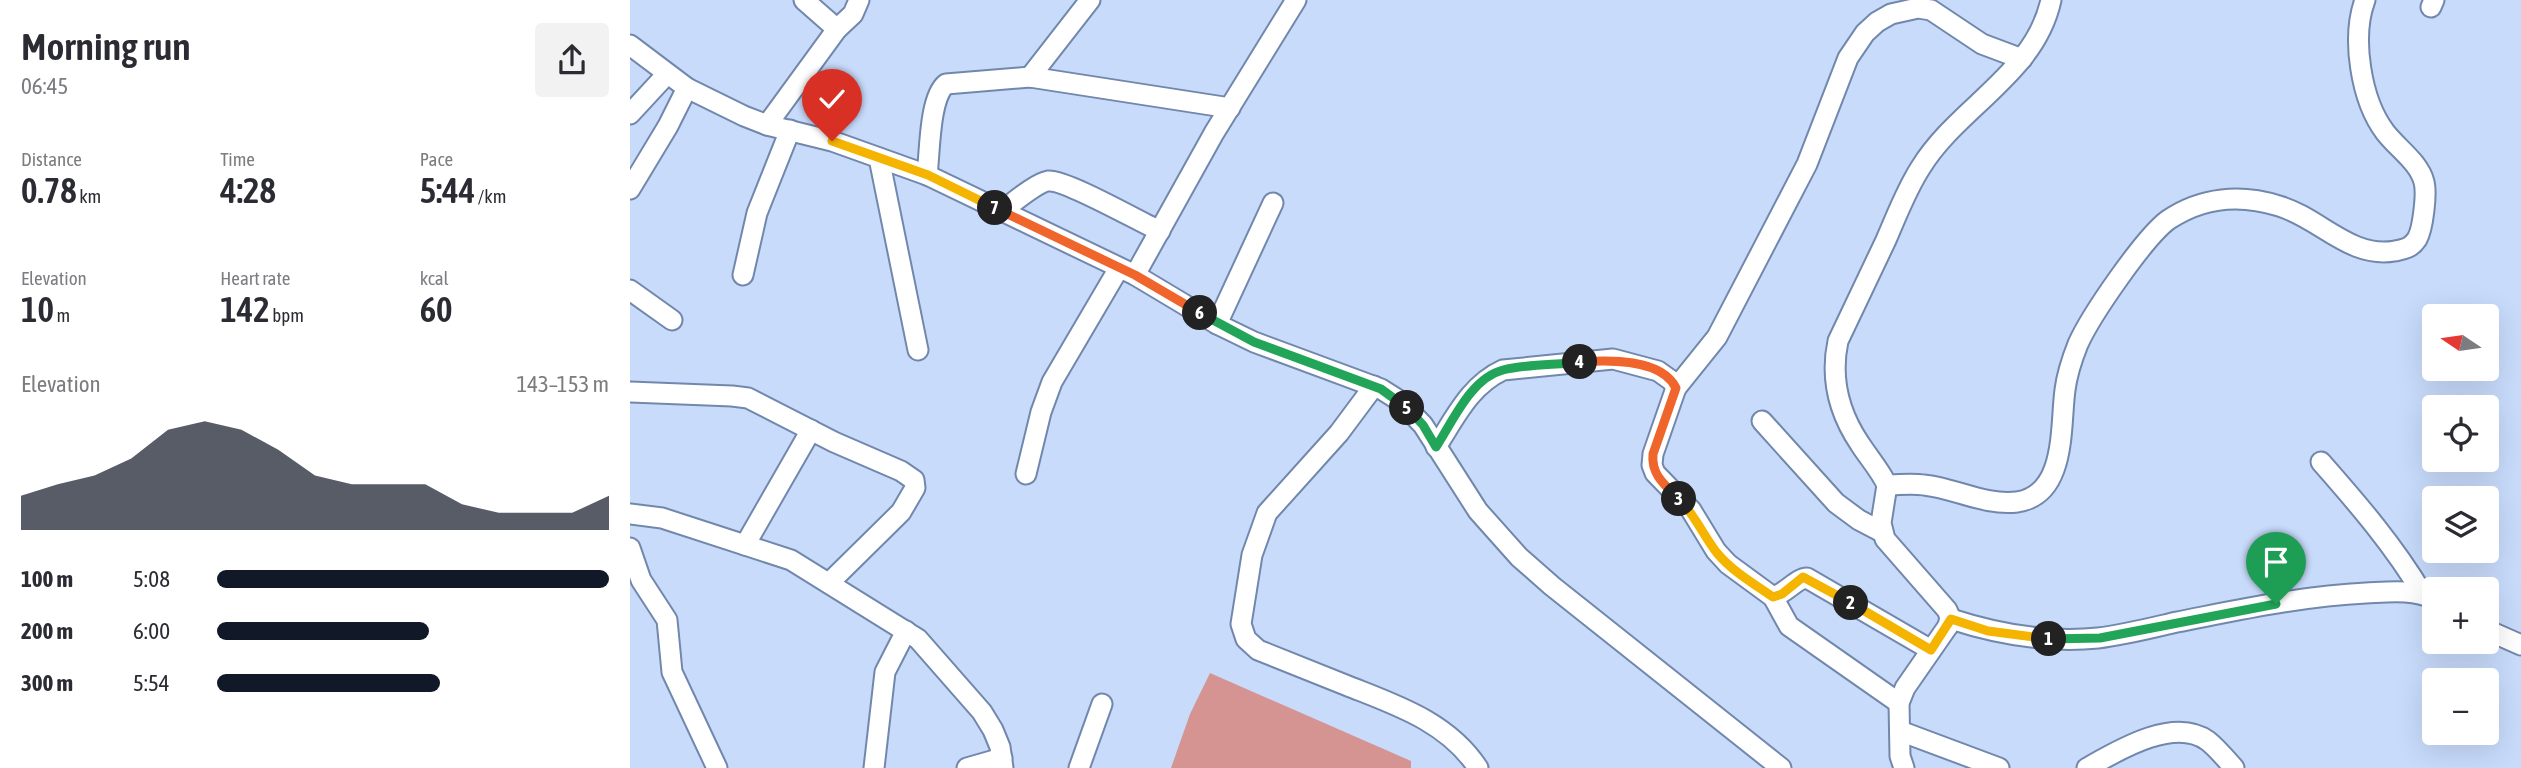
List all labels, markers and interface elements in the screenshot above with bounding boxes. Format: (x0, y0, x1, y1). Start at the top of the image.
button: share (535, 23, 609, 97)
text: Morning run (21, 25, 191, 68)
pin (802, 69, 862, 141)
text: 06:45 (21, 73, 68, 99)
icon: check (813, 80, 851, 118)
text: Distance (21, 148, 82, 170)
text: Time (220, 148, 255, 170)
text: Pace (420, 148, 453, 170)
text: 0.78 (21, 170, 77, 210)
text: 4:28 (220, 170, 276, 210)
text: 5:44 (420, 170, 475, 210)
text: km (77, 185, 101, 207)
text: /km (475, 185, 506, 207)
pin: 7 (978, 190, 1012, 226)
text: 7 (990, 196, 999, 218)
text: Elevation (21, 267, 87, 289)
text: Heart rate (220, 267, 290, 289)
text: kcal (420, 267, 449, 289)
text: 10 (21, 289, 54, 329)
text: 142 (220, 289, 270, 329)
text: 60 (420, 289, 453, 329)
pin: 6 (1182, 296, 1218, 330)
text: 6 (1195, 301, 1204, 323)
text: m (54, 304, 70, 326)
text: bpm (270, 304, 304, 326)
north arrow (2422, 304, 2499, 382)
map controls (2422, 304, 2499, 745)
pin: 4 (1562, 344, 1598, 380)
text: 4 (1575, 350, 1584, 372)
text: Elevation (21, 371, 101, 397)
text: 143–153 m (516, 371, 609, 397)
pin: 5 (1390, 390, 1424, 426)
button: locate (2422, 395, 2499, 472)
text: 5 (1402, 396, 1411, 418)
pin: 3 (1662, 482, 1696, 516)
button: layers (2422, 486, 2499, 563)
text: 3 (1674, 487, 1683, 509)
pin (2246, 532, 2306, 604)
icon: arrive (2257, 543, 2295, 581)
text: 100 m (21, 566, 73, 592)
text: 5:08 (133, 566, 170, 592)
button: + (2422, 577, 2499, 654)
pin: 2 (1834, 586, 1868, 620)
text: 2 (1846, 591, 1855, 613)
text: 200 m (21, 618, 73, 644)
text: 6:00 (133, 618, 170, 644)
pin: 1 (2032, 622, 2066, 656)
text: 1 (2044, 627, 2053, 649)
button: − (2422, 668, 2499, 745)
text: 300 m (21, 670, 73, 696)
text: 5:54 (133, 670, 170, 696)

